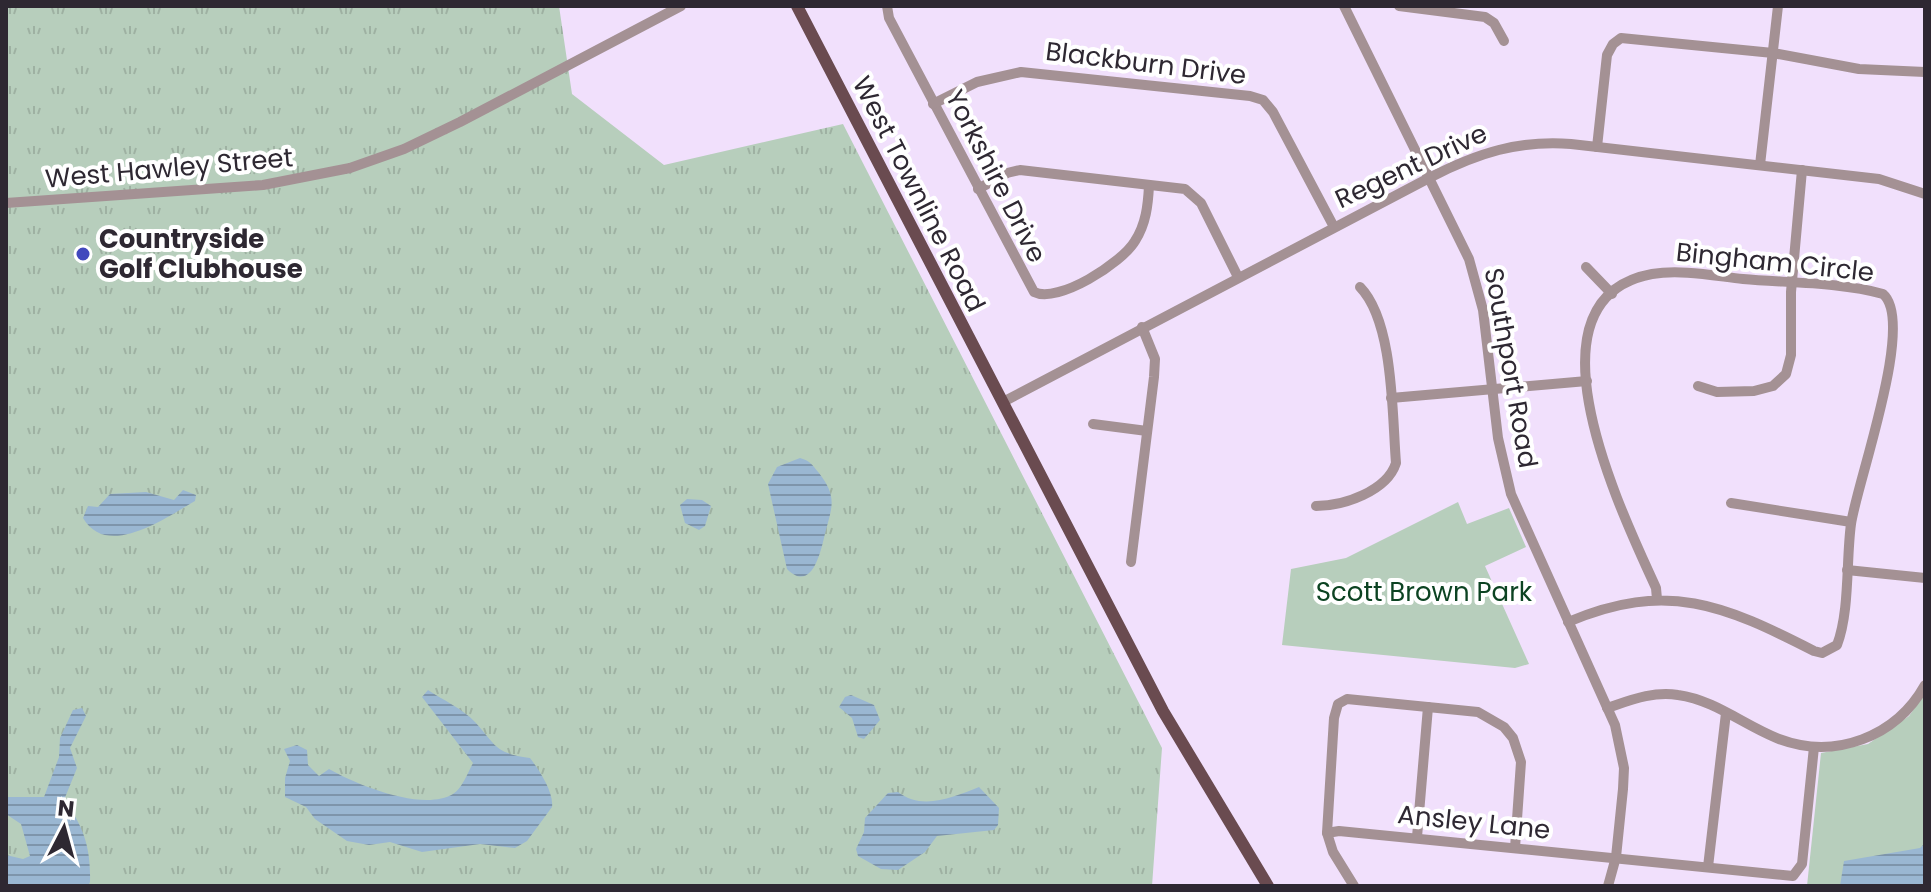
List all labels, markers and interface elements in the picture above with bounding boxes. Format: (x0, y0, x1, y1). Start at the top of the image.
street label: Blackburn Drive (1044, 33, 1248, 93)
street label: West Townline Road (844, 70, 994, 318)
street label: Yorkshire Drive (937, 83, 1055, 269)
street label: Regent Drive (1329, 115, 1493, 217)
street label: West Hawley Street (44, 139, 294, 197)
place label: Countryside Golf Clubhouse (99, 221, 303, 287)
street label: Bingham Circle (1674, 234, 1876, 290)
marker: Countryside Golf Clubhouse (74, 245, 92, 263)
street label: Southport Road (1476, 265, 1546, 471)
park label: Scott Brown Park (1316, 574, 1533, 610)
north arrow (24, 788, 104, 868)
text: N (56, 792, 76, 825)
street label: Ansley Lane (1396, 796, 1552, 848)

